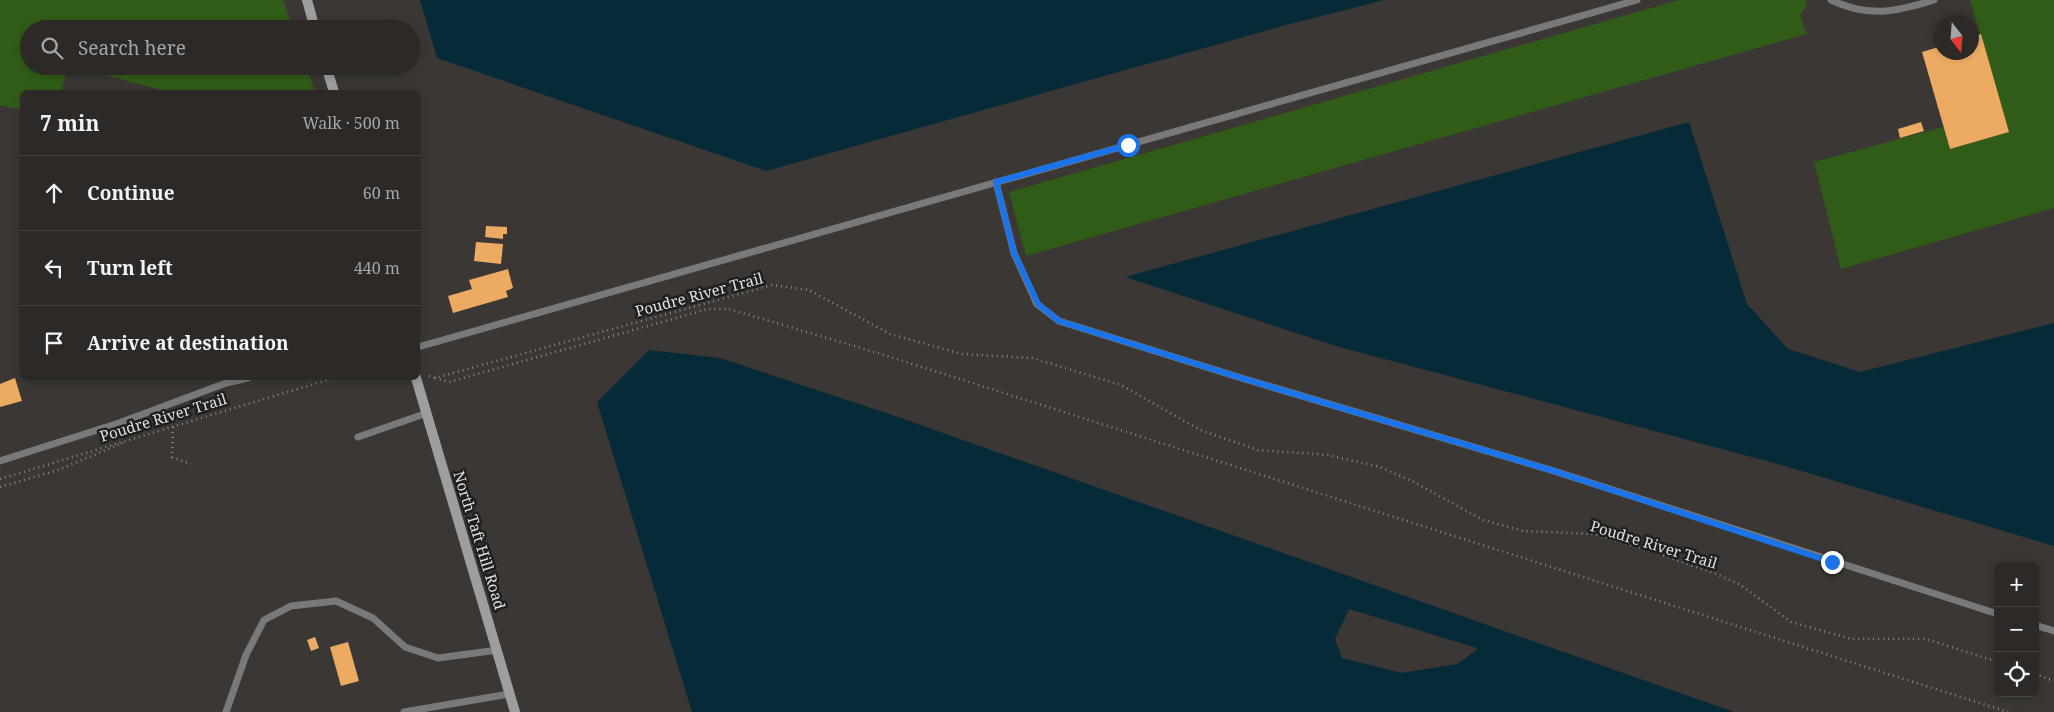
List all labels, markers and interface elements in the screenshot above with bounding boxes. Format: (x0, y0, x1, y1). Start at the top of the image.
north arrow (1934, 15, 1979, 60)
search box (20, 20, 420, 75)
icon: search (38, 34, 66, 62)
text: Search here (78, 35, 186, 61)
text: 7 min (40, 109, 99, 137)
text: Walk · 500 m (303, 112, 400, 134)
route start (1117, 134, 1140, 157)
icon: ahead (40, 179, 68, 207)
text: Continue (87, 180, 175, 206)
text: 60 m (363, 182, 400, 204)
icon: left (40, 254, 68, 282)
text: Turn left (87, 255, 173, 281)
text: 440 m (354, 257, 400, 279)
street label: Poudre River Trail (633, 267, 765, 321)
icon: arrive (40, 329, 68, 357)
text: Arrive at destination (87, 330, 289, 356)
street label: Poudre River Trail (97, 388, 229, 446)
street label: North Taft Hill Road (449, 468, 511, 612)
street label: Poudre River Trail (1588, 515, 1720, 573)
route end (1821, 551, 1844, 574)
map controls (1994, 562, 2039, 697)
button: + (1994, 562, 2039, 607)
button: − (1994, 607, 2039, 652)
button: locate (1994, 652, 2039, 697)

